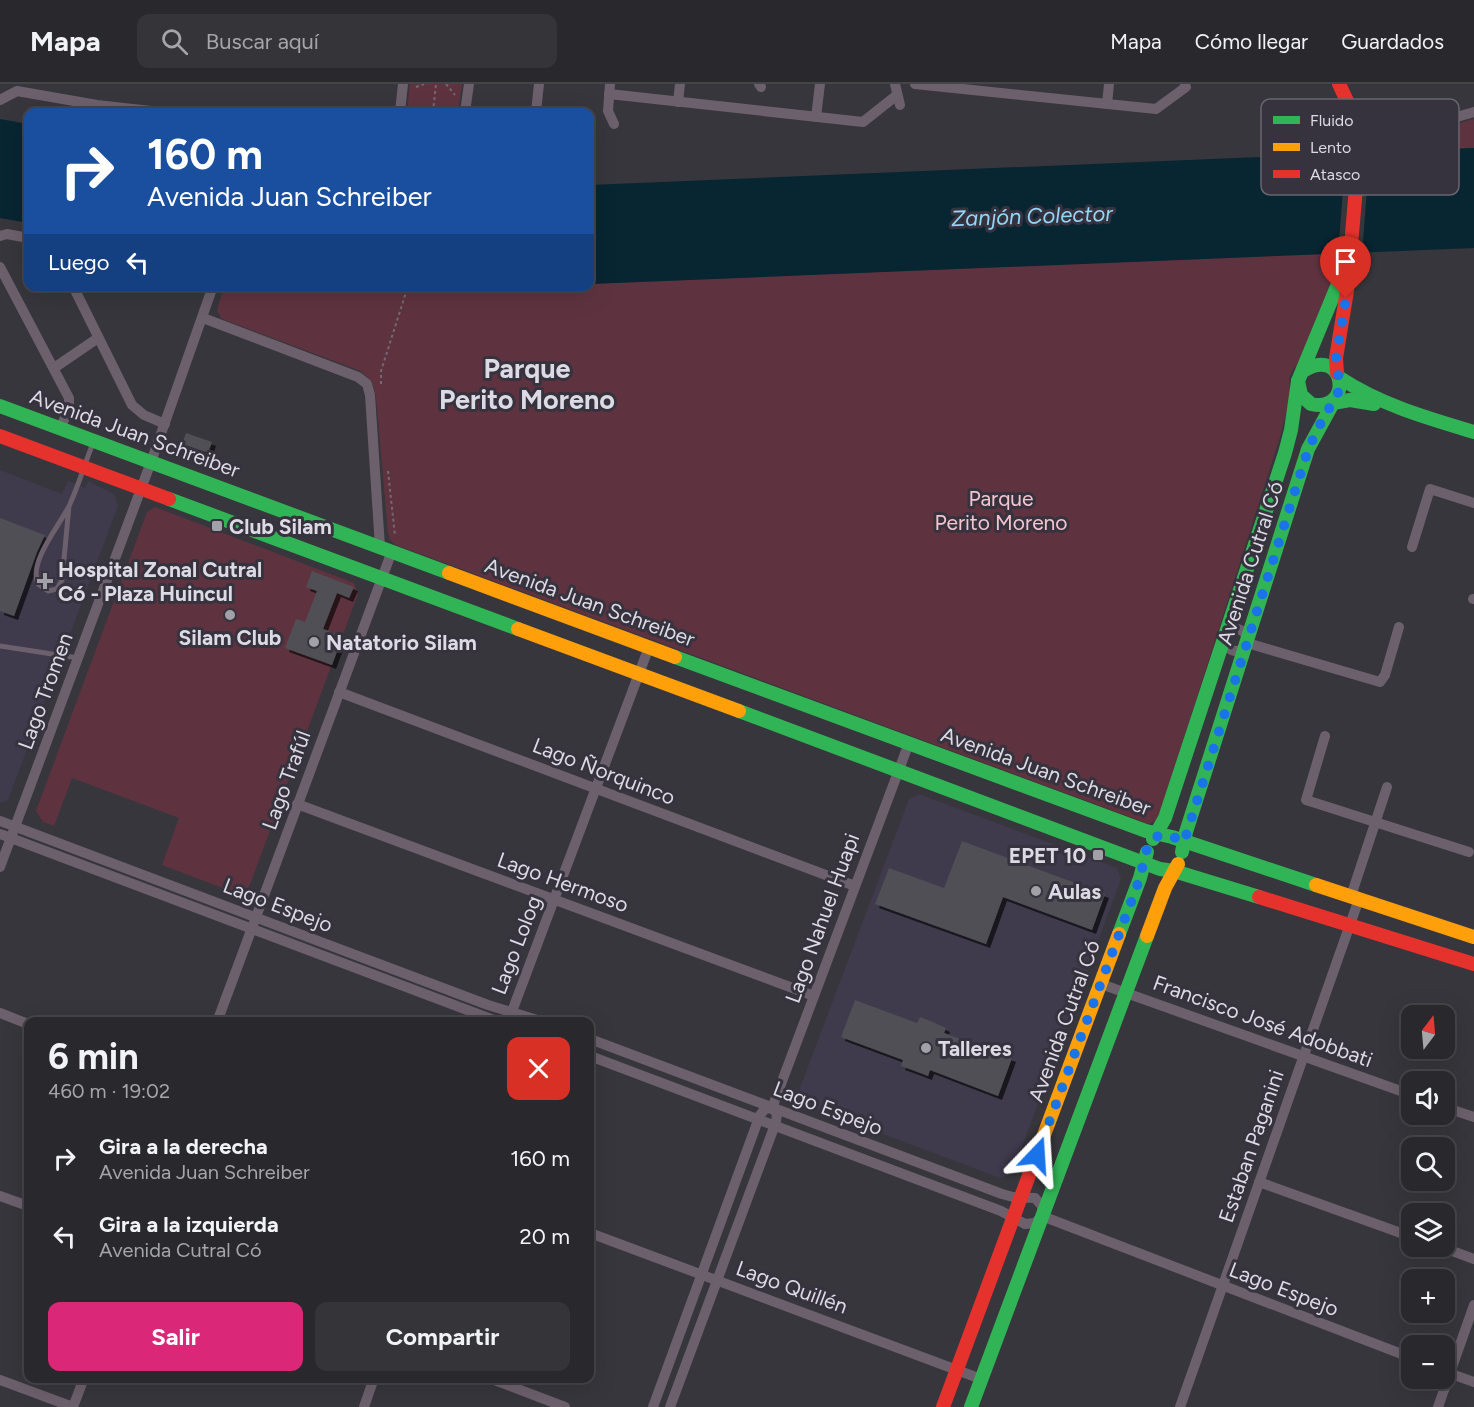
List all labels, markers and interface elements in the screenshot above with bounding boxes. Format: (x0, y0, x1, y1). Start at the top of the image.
search box (137, 14, 557, 68)
text: Mapa (30, 24, 101, 58)
icon: search (158, 25, 191, 58)
text: Buscar aquí (206, 28, 319, 55)
text: Mapa (1110, 29, 1162, 54)
text: Cómo llegar (1195, 29, 1308, 54)
text: Guardados (1341, 29, 1444, 54)
legend (1261, 99, 1459, 195)
text: Fluido (1310, 111, 1354, 130)
text: 160 m (147, 129, 263, 180)
icon: right (48, 132, 126, 210)
text: Lento (1310, 138, 1351, 157)
text: Atasco (1310, 165, 1360, 184)
text: Avenida Juan Schreiber (147, 180, 432, 213)
water label: Zanjón Colector (951, 200, 1115, 232)
pin (1320, 236, 1371, 298)
icon: arrive (1329, 245, 1362, 278)
icon: left (121, 246, 154, 279)
text: Luego (48, 249, 109, 276)
district label: Parque Perito Moreno (439, 352, 615, 416)
street label: Avenida Juan Schreiber (27, 383, 243, 483)
street label: Avenida Cutral Có (1212, 478, 1288, 648)
park label: Parque Perito Moreno (934, 486, 1068, 535)
place label: Club Silam (229, 514, 332, 539)
marker: Club Silam (210, 519, 224, 533)
street label: Avenida Juan Schreiber (482, 552, 698, 652)
place label: Hospital Zonal Cutral Có - Plaza Huincul (58, 557, 262, 606)
marker: Hospital Zonal Cutral Có - Plaza Huincul (36, 572, 54, 590)
marker: Silam Club (223, 608, 237, 622)
place label: Silam Club (179, 625, 281, 650)
street label: Lago Tromen (12, 629, 78, 753)
place label: Natatorio Silam (326, 630, 477, 655)
marker: Natatorio Silam (307, 635, 321, 649)
street label: Avenida Juan Schreiber (938, 721, 1154, 821)
street label: Lago Trafúl (256, 727, 316, 833)
street label: Lago Ñorquinco (529, 732, 679, 810)
street label: Lago Nahuel Huapi (780, 830, 864, 1006)
place label: EPET 10 (1009, 843, 1086, 868)
street label: Lago Hermoso (494, 847, 632, 917)
marker: EPET 10 (1091, 848, 1105, 862)
street label: Lago Espejo (220, 873, 336, 937)
place label: Aulas (1048, 879, 1101, 904)
marker: Aulas (1029, 884, 1043, 898)
street label: Lago Lolog (486, 892, 546, 998)
street label: Avenida Cutral Có (1023, 937, 1105, 1105)
street label: Francisco José Adobbati (1150, 970, 1376, 1072)
north arrow (1401, 1005, 1455, 1059)
map controls (1401, 1005, 1455, 1389)
text: 6 min (48, 1035, 139, 1078)
place label: Talleres (938, 1036, 1012, 1061)
button: close (507, 1037, 570, 1100)
marker: Talleres (919, 1041, 933, 1055)
street label: Estaban Paganini (1213, 1066, 1289, 1226)
button: sound (1401, 1071, 1455, 1125)
street label: Lago Espejo (770, 1076, 886, 1140)
text: 460 m · 19:02 (48, 1079, 170, 1103)
position arrow (1005, 1123, 1069, 1187)
text: Gira a la derecha (99, 1133, 268, 1160)
button: search (1401, 1137, 1455, 1191)
icon: right (48, 1142, 81, 1175)
text: 160 m (510, 1145, 570, 1172)
text: Avenida Juan Schreiber (99, 1160, 310, 1184)
button: layers (1401, 1203, 1455, 1257)
text: Gira a la izquierda (99, 1211, 279, 1238)
icon: left (48, 1220, 81, 1253)
text: 20 m (519, 1223, 570, 1250)
text: Avenida Cutral Có (99, 1238, 262, 1262)
street label: Lago Quillén (733, 1255, 851, 1319)
street label: Lago Espejo (1226, 1257, 1342, 1321)
button: + (1401, 1269, 1455, 1323)
button: Salir (48, 1302, 303, 1371)
button: Compartir (315, 1302, 570, 1371)
button: − (1401, 1335, 1455, 1389)

